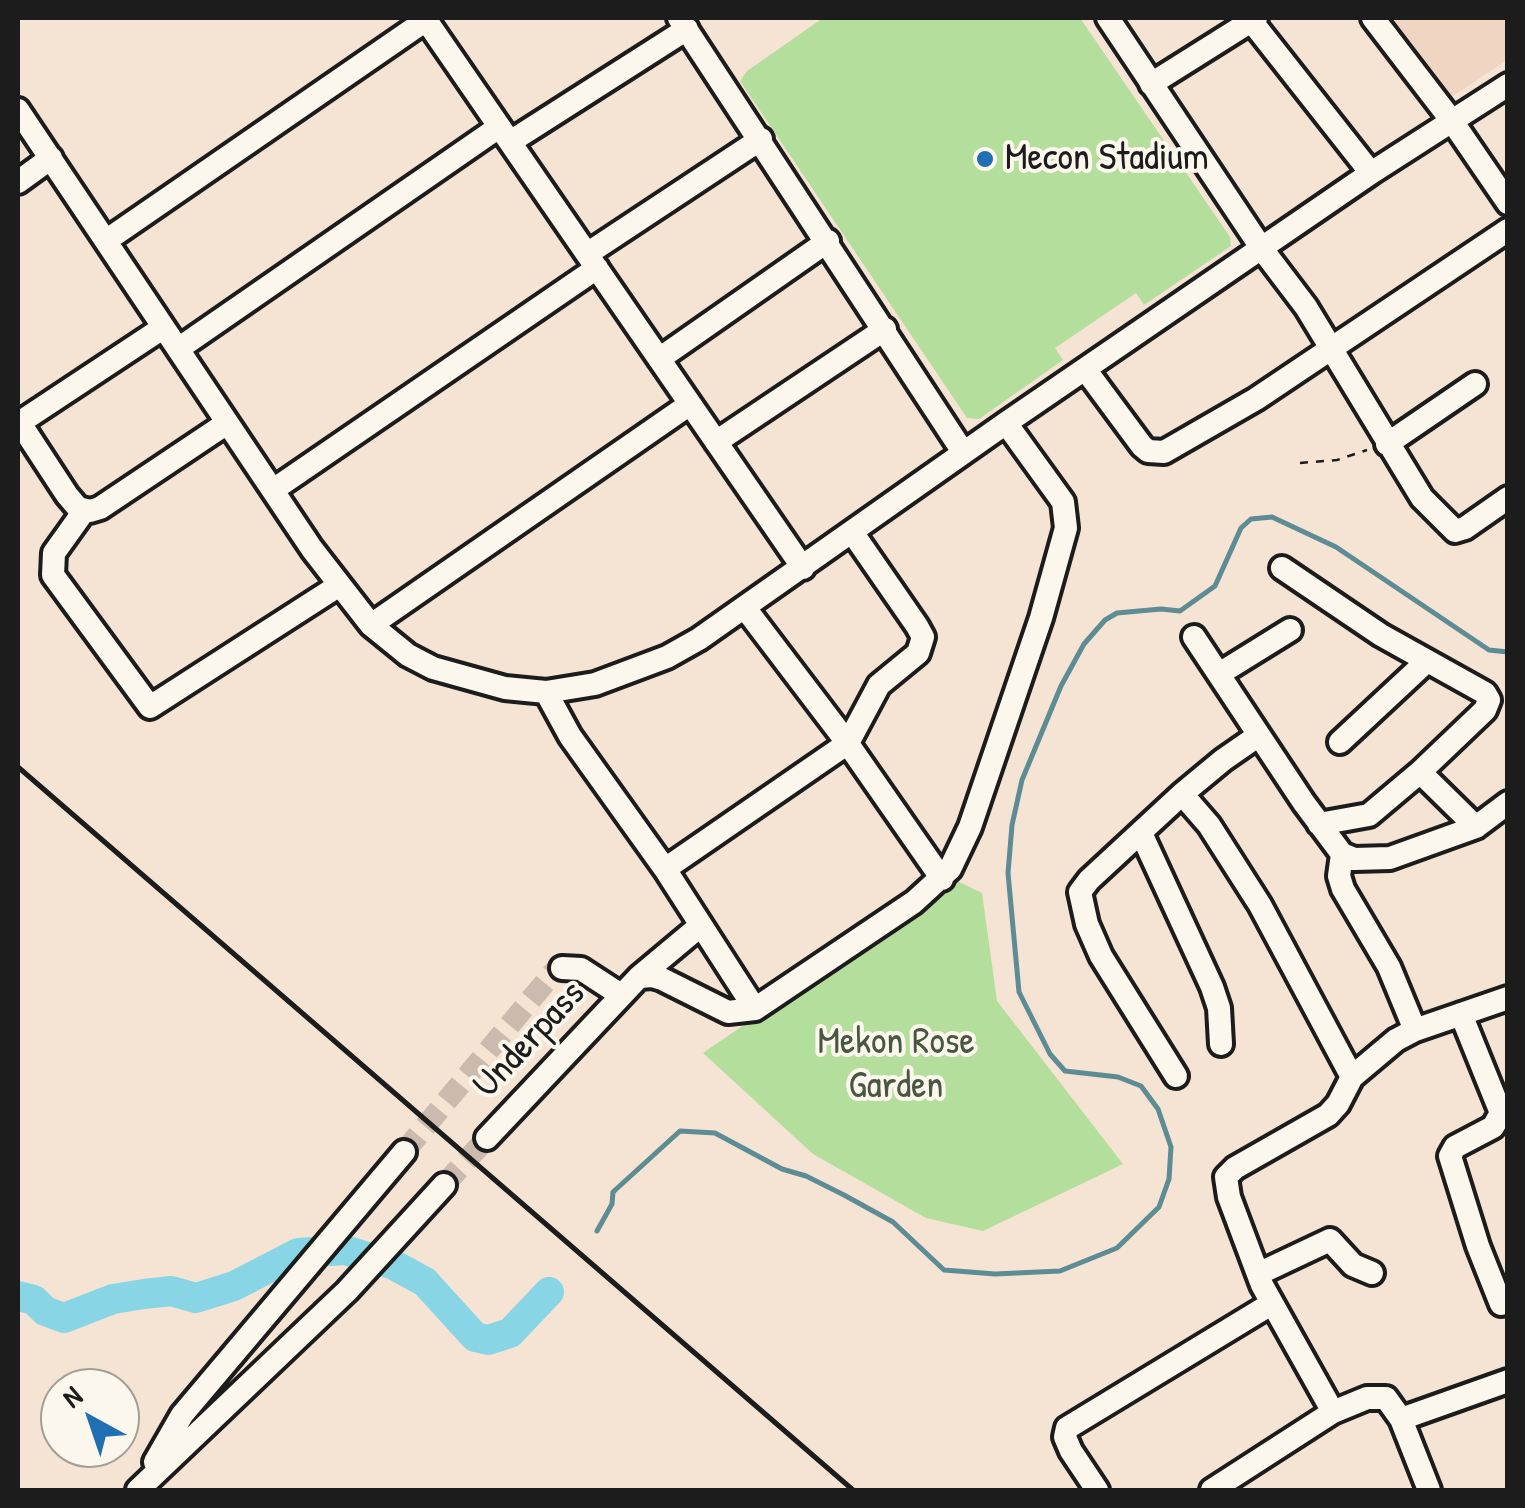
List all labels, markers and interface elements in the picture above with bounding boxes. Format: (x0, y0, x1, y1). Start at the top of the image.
place label: Mecon Stadium (1005, 136, 1208, 182)
marker: Mecon Stadium (974, 148, 996, 170)
street label: Underpass (465, 972, 595, 1108)
park label: Mekon Rose Garden (817, 1020, 975, 1110)
north arrow (40, 1368, 140, 1468)
text: N (54, 1377, 90, 1416)

